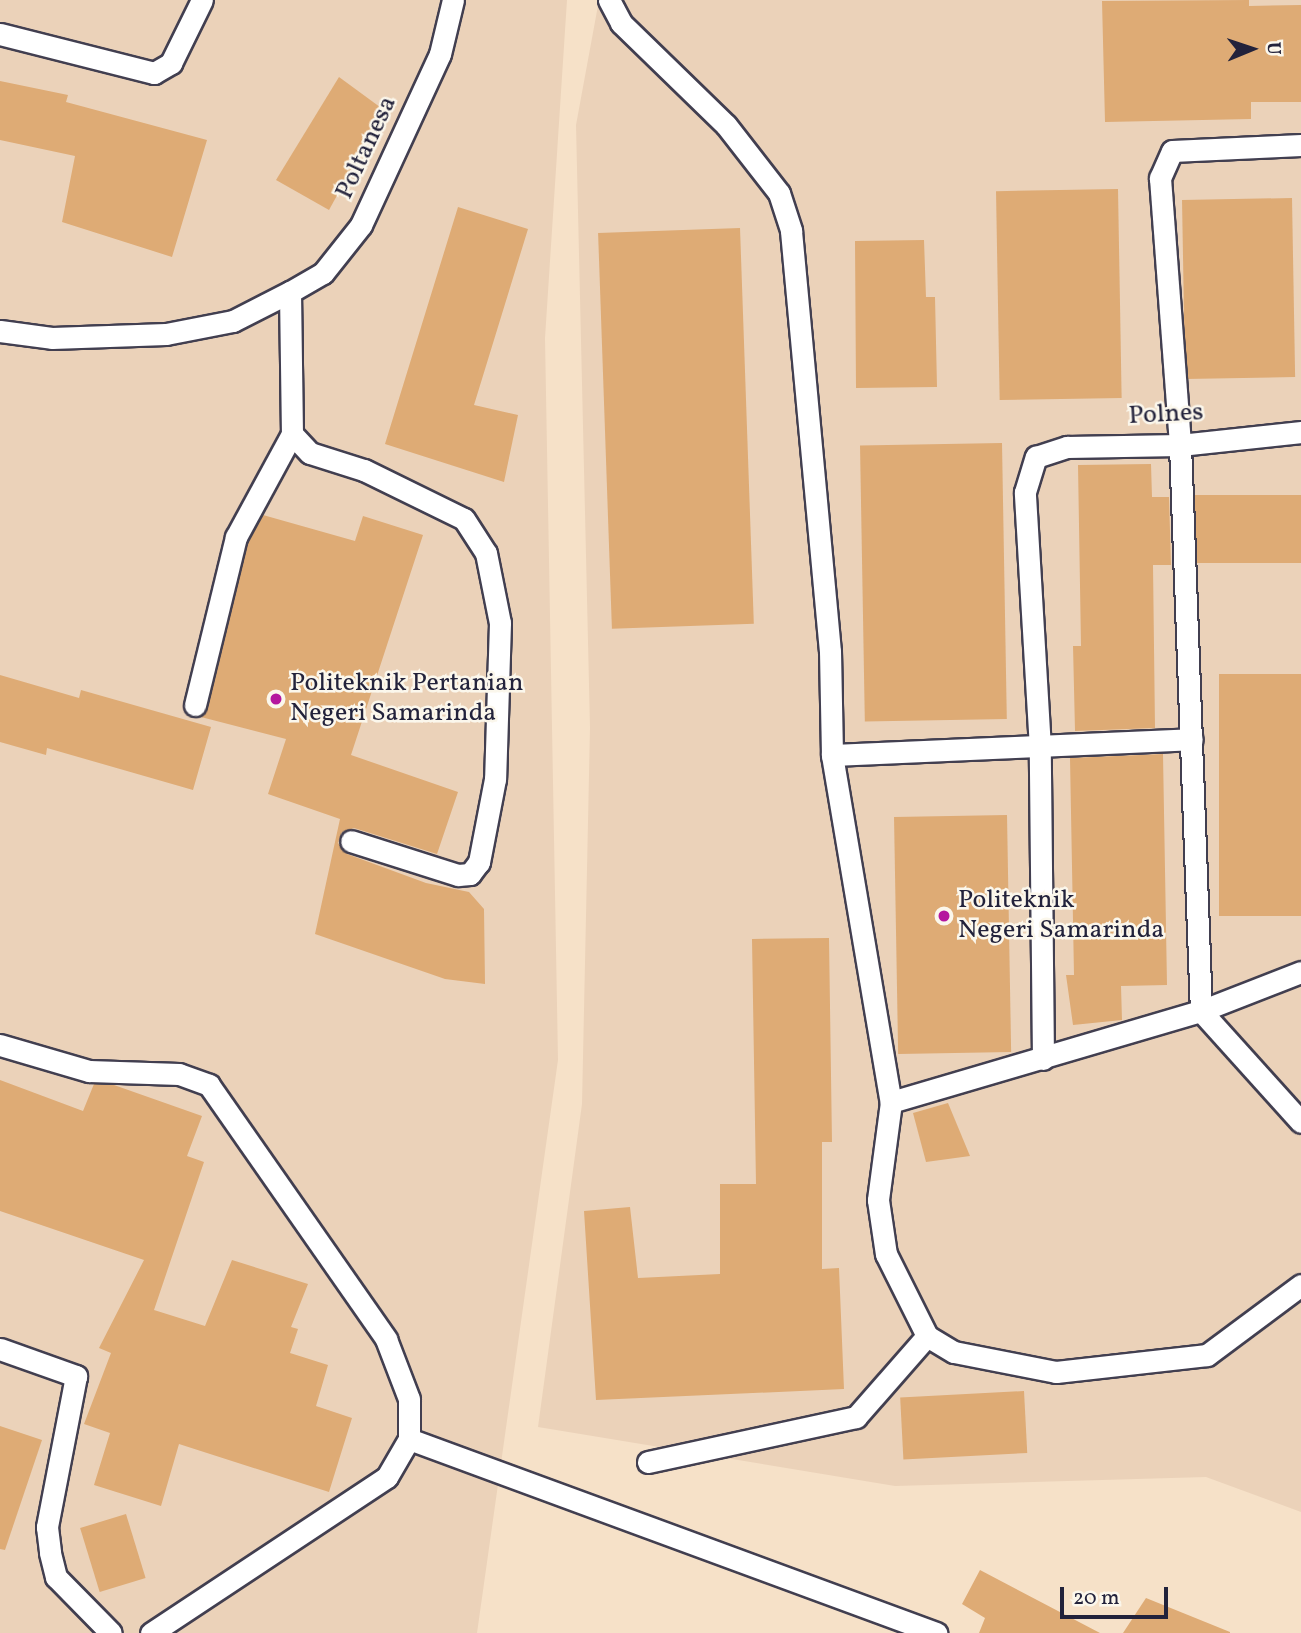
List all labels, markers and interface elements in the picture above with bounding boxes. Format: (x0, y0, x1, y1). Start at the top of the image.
north arrow (1217, 14, 1287, 84)
text: U (1260, 41, 1286, 55)
street label: Poltanesa (330, 92, 404, 204)
street label: Polnes (1128, 397, 1204, 433)
place label: Politeknik Pertanian Negeri Samarinda (290, 668, 524, 730)
marker: Politeknik Pertanian Negeri Samarinda (268, 691, 284, 707)
place label: Politeknik Negeri Samarinda (958, 885, 1164, 946)
marker: Politeknik Negeri Samarinda (936, 908, 952, 924)
scale bar (1063, 1574, 1172, 1618)
text: 20 m (1073, 1584, 1119, 1613)

